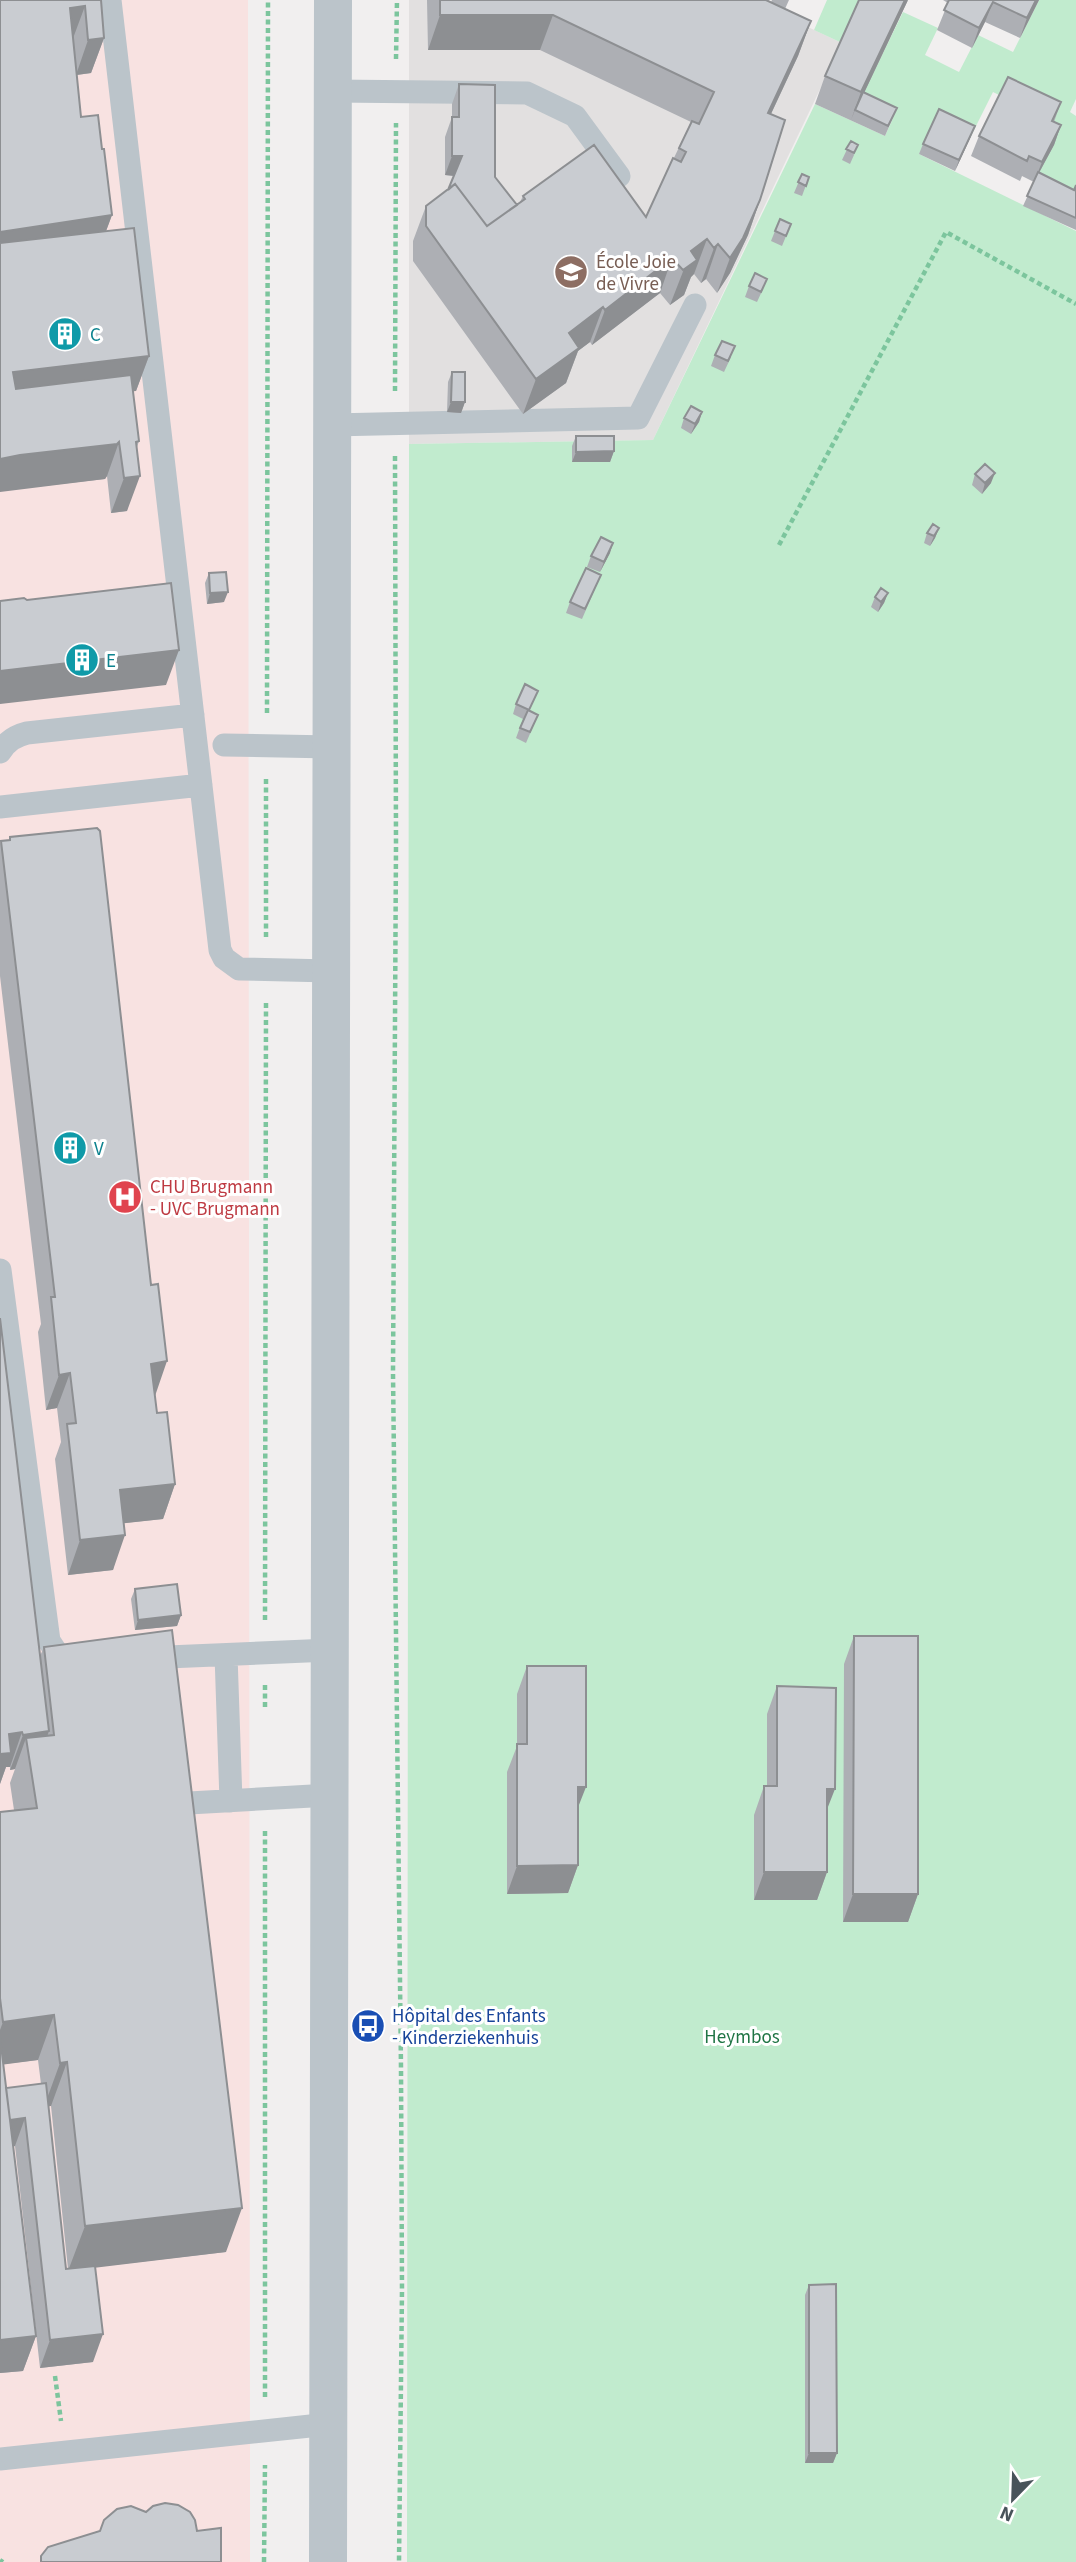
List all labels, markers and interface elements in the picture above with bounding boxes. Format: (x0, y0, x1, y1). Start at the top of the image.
place label: École Joie de Vivre (596, 249, 676, 298)
school or university icon: École Joie de Vivre (552, 253, 590, 291)
building icon: C (46, 315, 84, 353)
place label: C (90, 322, 101, 349)
building icon: E (63, 641, 101, 679)
place label: E (106, 648, 116, 675)
building icon: V (51, 1129, 89, 1167)
place label: V (94, 1136, 104, 1163)
place label: CHU Brugmann - UVC Brugmann (150, 1174, 280, 1223)
hospital icon: CHU Brugmann - UVC Brugmann (106, 1178, 144, 1216)
place label: Hôpital des Enfants - Kinderziekenhuis (392, 2003, 546, 2052)
bus stop icon: Hôpital des Enfants - Kinderziekenhuis (349, 2007, 387, 2045)
park label: Heymbos (704, 2024, 780, 2051)
north arrow (978, 2464, 1048, 2534)
text: N (996, 2498, 1018, 2528)

